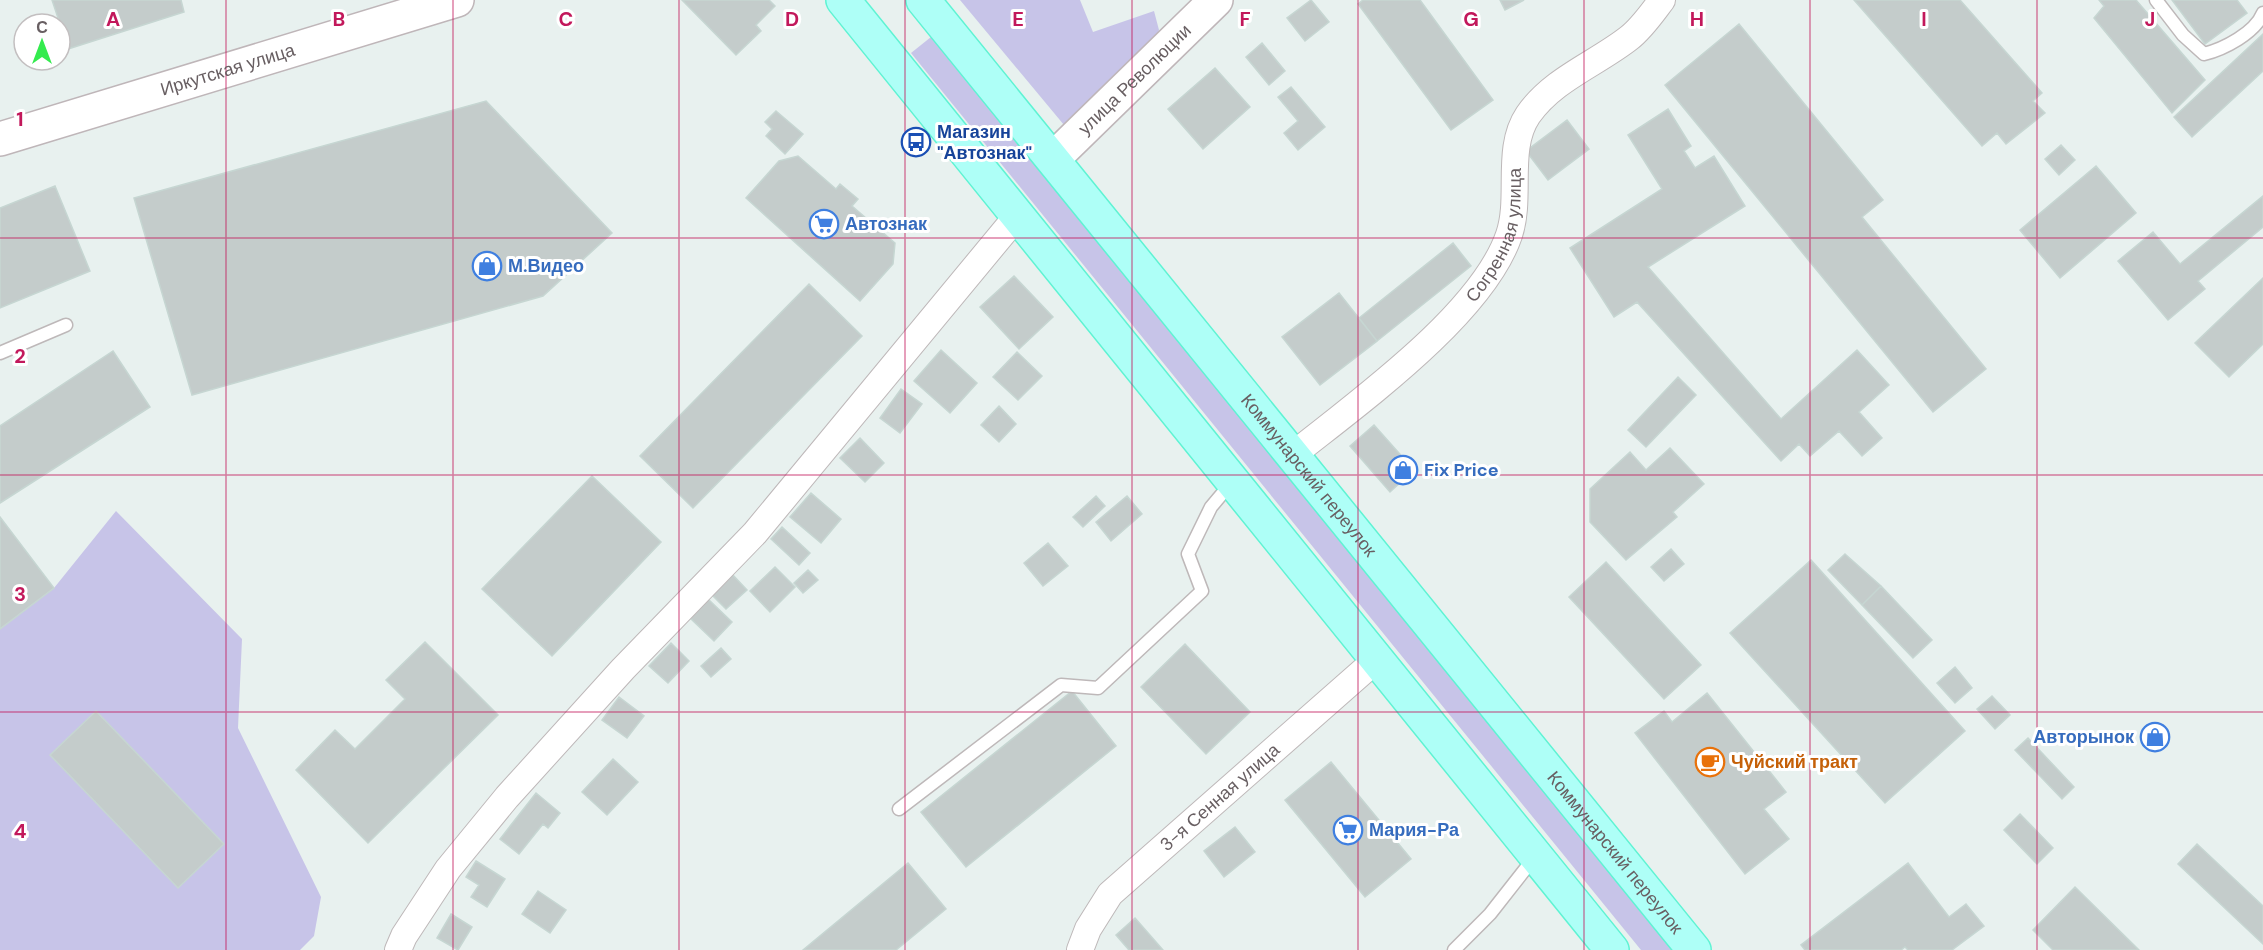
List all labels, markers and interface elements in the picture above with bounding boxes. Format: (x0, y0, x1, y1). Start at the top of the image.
text: A (106, 6, 120, 32)
text: B (333, 6, 345, 32)
text: C (559, 6, 573, 32)
text: D (785, 6, 799, 32)
text: E (1012, 6, 1024, 32)
text: F (1239, 6, 1251, 32)
text: G (1463, 6, 1479, 32)
text: H (1690, 6, 1704, 32)
text: I (1921, 6, 1927, 32)
text: J (2145, 6, 2155, 32)
north arrow (12, 12, 72, 72)
text: С (36, 17, 48, 38)
street label: улица Революции (1073, 19, 1196, 140)
street label: Иркутская улица (158, 38, 299, 102)
text: 1 (16, 106, 24, 132)
place label: Магазин "Автознак" (937, 120, 1032, 165)
bus stop icon: Магазин "Автознак" (900, 126, 932, 158)
street label: Согренная улица (1460, 167, 1527, 307)
supermarket icon: Автознак (808, 208, 840, 240)
place label: Автознак (845, 212, 928, 236)
shop icon: М.Видео (471, 250, 503, 282)
place label: М.Видео (508, 254, 584, 278)
text: 2 (14, 343, 26, 369)
street label: Коммунарский переулок (1235, 389, 1382, 562)
shop icon: Fix Price (1387, 454, 1419, 486)
place label: Fix Price (1424, 458, 1499, 482)
text: 3 (14, 581, 26, 607)
shop icon: Авторынок (2139, 721, 2171, 753)
place label: Авторынок (2033, 725, 2135, 749)
street label: 3-я Сенная улица (1155, 738, 1285, 857)
cafe icon: Чуйский тракт (1694, 746, 1726, 778)
place label: Чуйский тракт (1731, 750, 1858, 774)
street label: Коммунарский переулок (1542, 766, 1688, 939)
supermarket icon: Мария-Ра (1332, 814, 1364, 846)
text: 4 (14, 818, 27, 844)
place label: Мария-Ра (1369, 818, 1460, 842)

